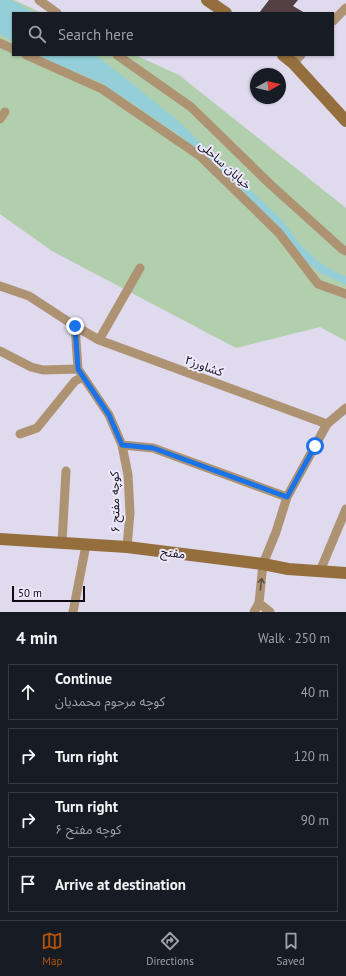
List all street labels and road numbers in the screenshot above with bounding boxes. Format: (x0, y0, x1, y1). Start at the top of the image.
street label: خیابان ساحلی (196, 137, 255, 192)
street label: کشاورز۲ (183, 352, 226, 380)
street label: کوچه مفتح ۶ (106, 470, 125, 533)
street label: مفتح (160, 544, 186, 563)

